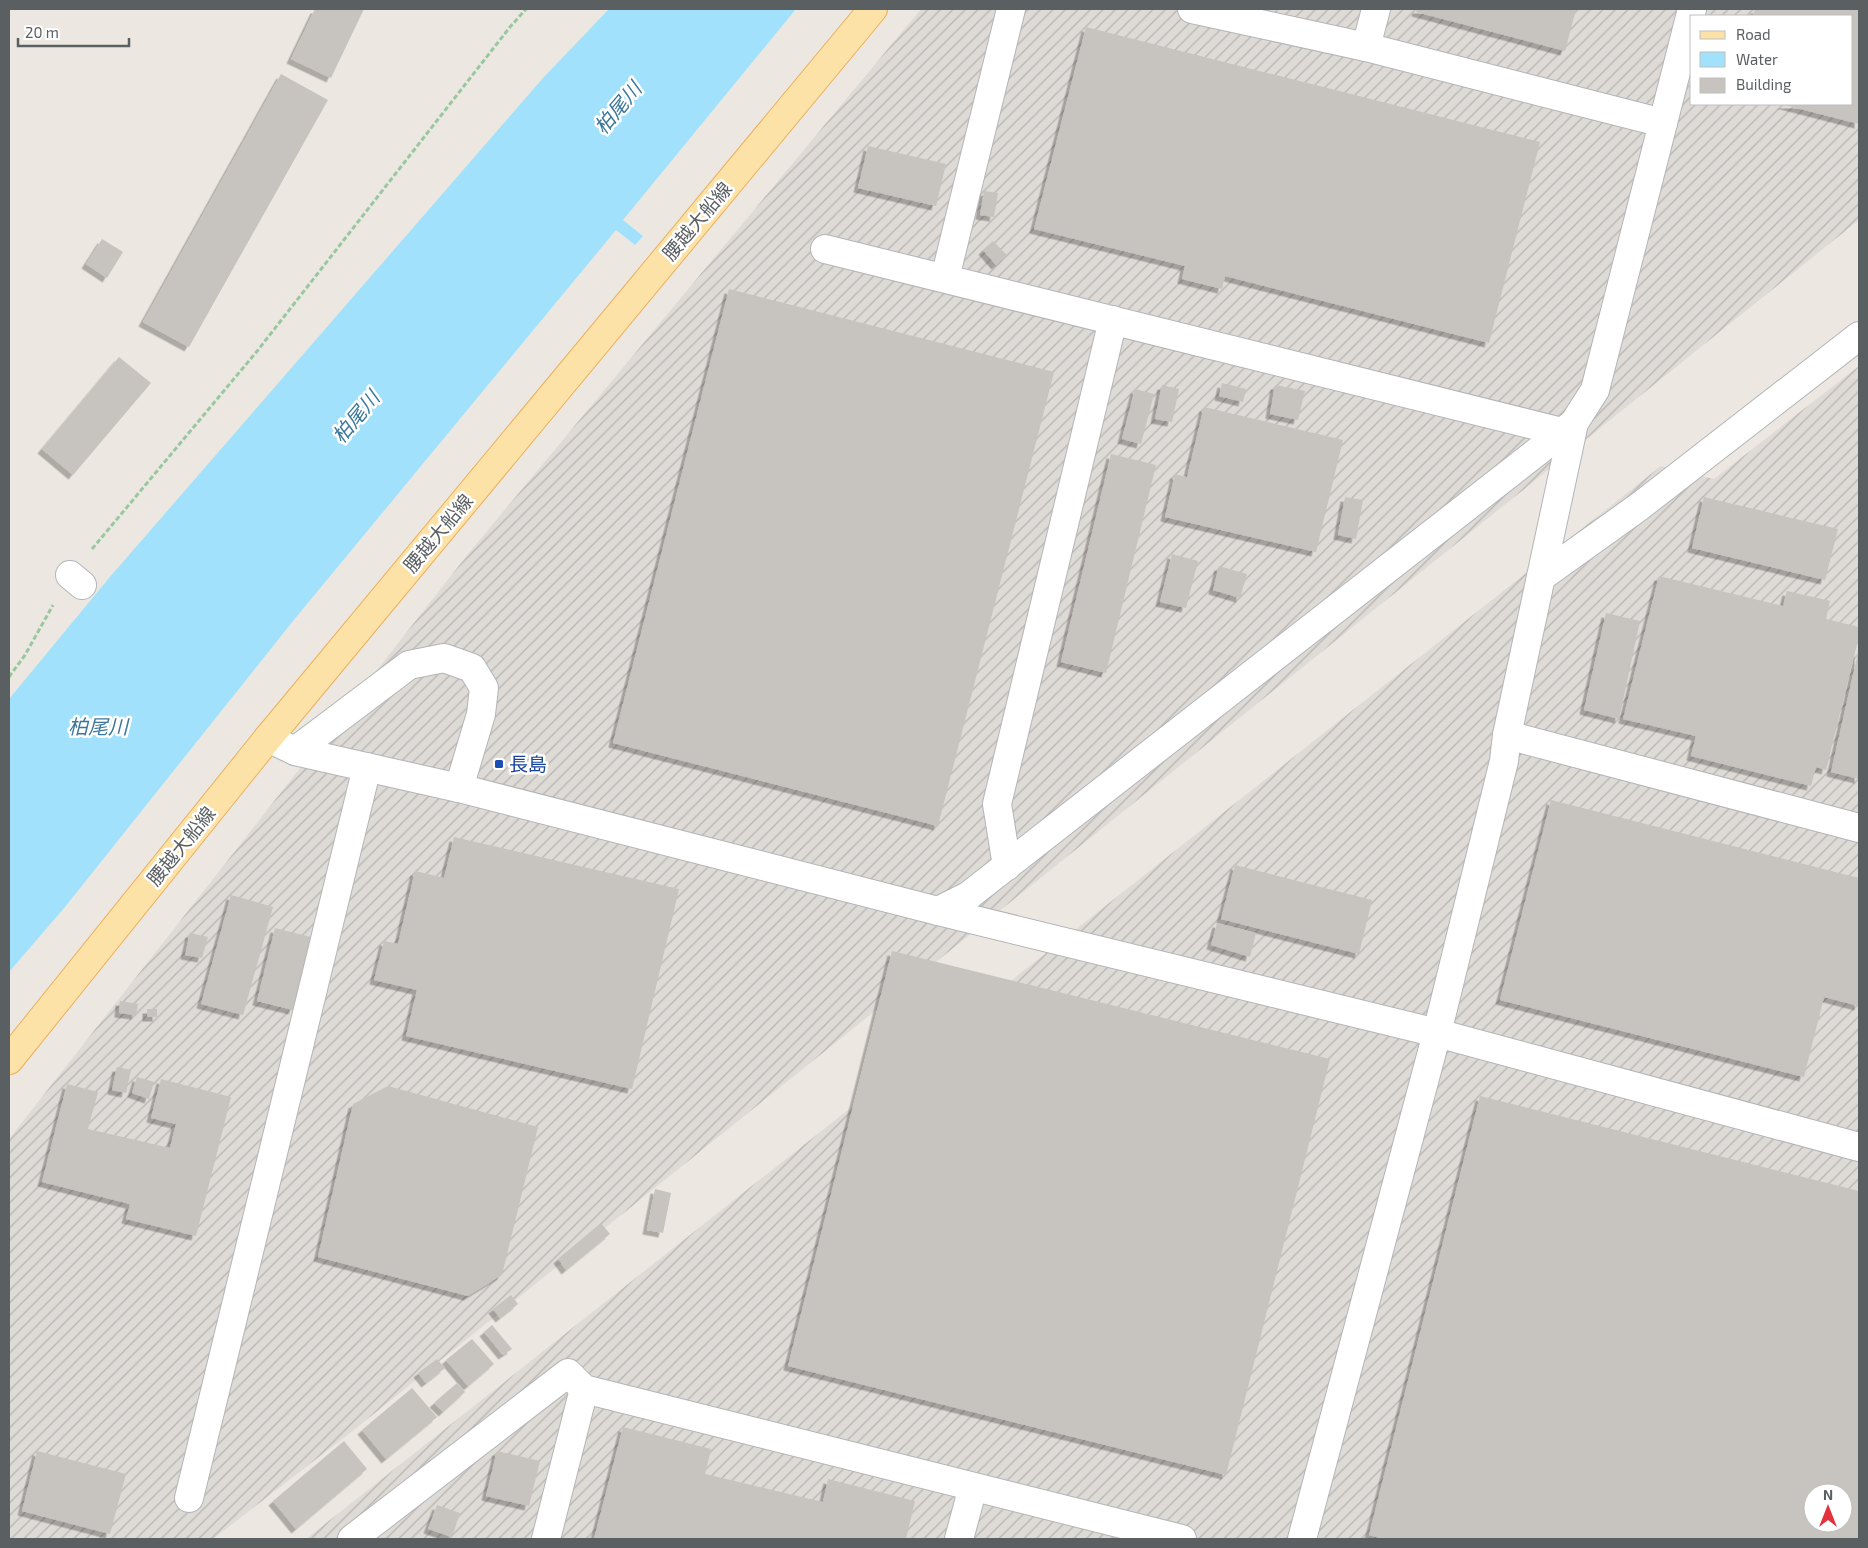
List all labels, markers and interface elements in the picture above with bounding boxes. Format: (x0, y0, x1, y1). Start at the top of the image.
scale bar (18, 15, 129, 47)
legend (1690, 15, 1853, 105)
text: 20 m (25, 23, 59, 41)
text: Road (1736, 25, 1771, 43)
text: Water (1736, 50, 1778, 68)
water label: 柏尾川 (589, 75, 647, 138)
text: Building (1736, 75, 1792, 93)
street label: 腰越大船線 (657, 177, 736, 264)
water label: 柏尾川 (327, 384, 385, 447)
street label: 腰越大船線 (398, 489, 477, 576)
water label: 柏尾川 (68, 714, 130, 738)
place label: 長島 (509, 752, 547, 775)
marker: 長島 (493, 758, 505, 770)
street label: 腰越大船線 (142, 802, 219, 890)
north arrow (1803, 1483, 1853, 1533)
text: N (1823, 1486, 1833, 1503)

